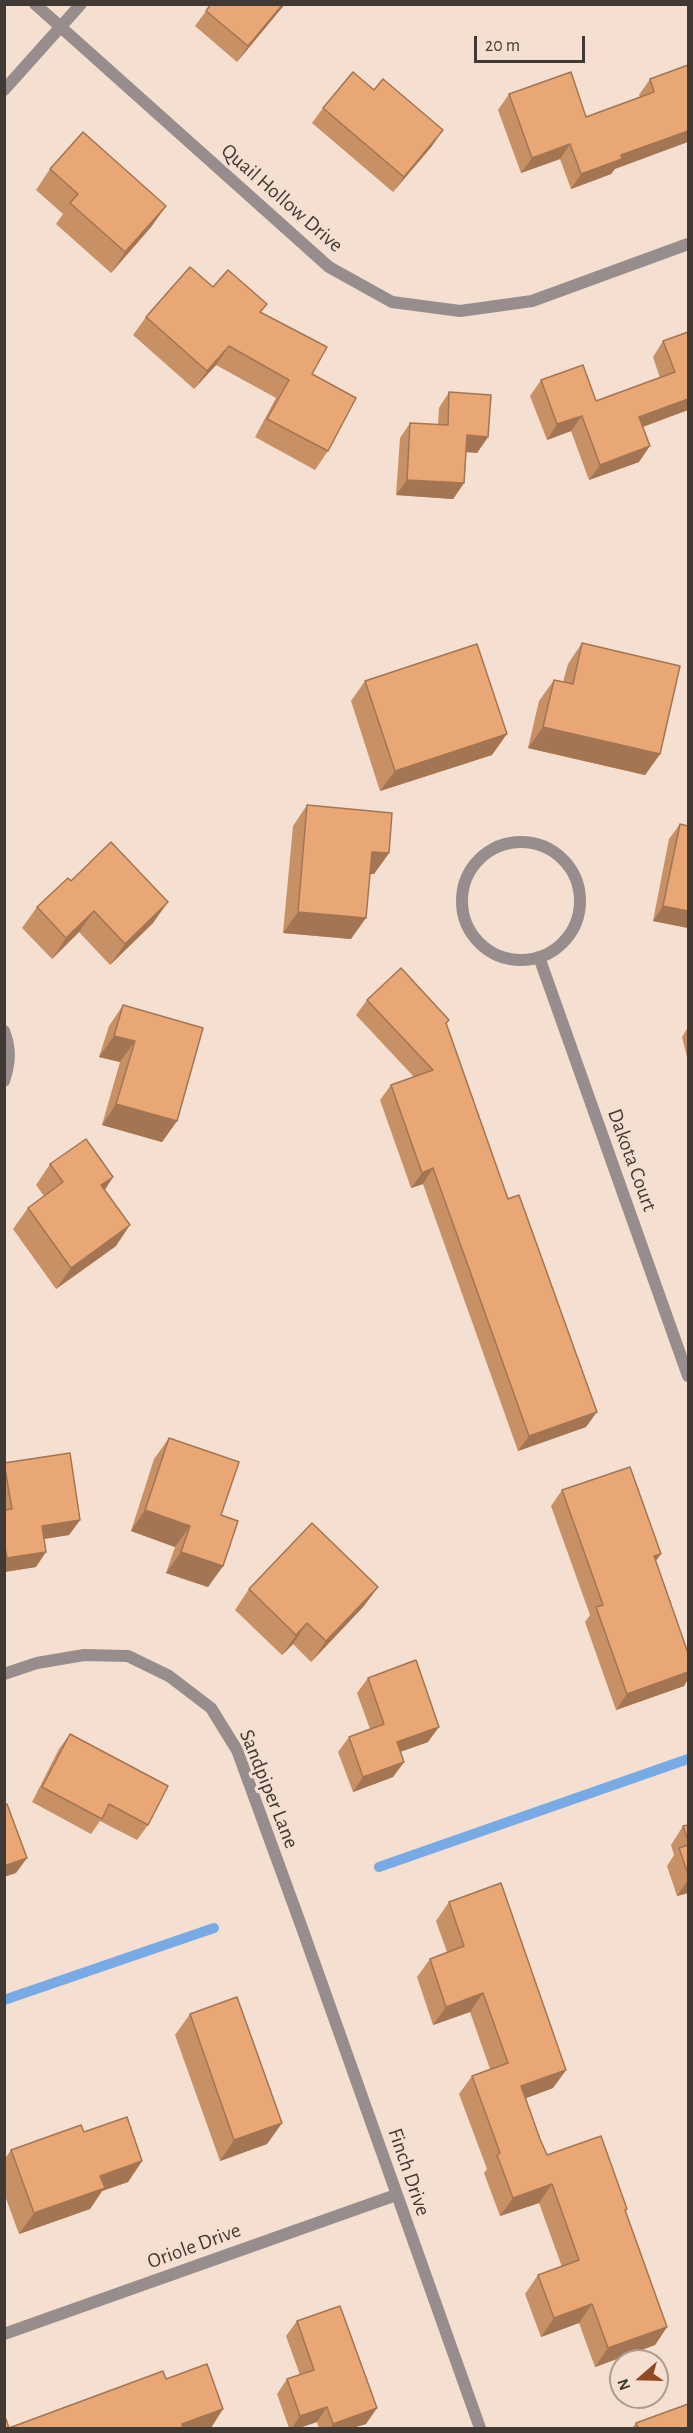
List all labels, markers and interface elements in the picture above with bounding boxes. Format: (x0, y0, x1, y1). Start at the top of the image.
scale bar (477, 24, 588, 62)
text: 20 m (485, 37, 520, 55)
street label: Quail Hollow Drive (216, 138, 348, 258)
street label: Dakota Court (602, 1105, 662, 1215)
street label: Sandpiper Lane (234, 1726, 304, 1852)
street label: Finch Drive (382, 2125, 436, 2219)
street label: Oriole Drive (144, 2217, 244, 2275)
north arrow (609, 2349, 669, 2409)
text: N (615, 2377, 633, 2392)

